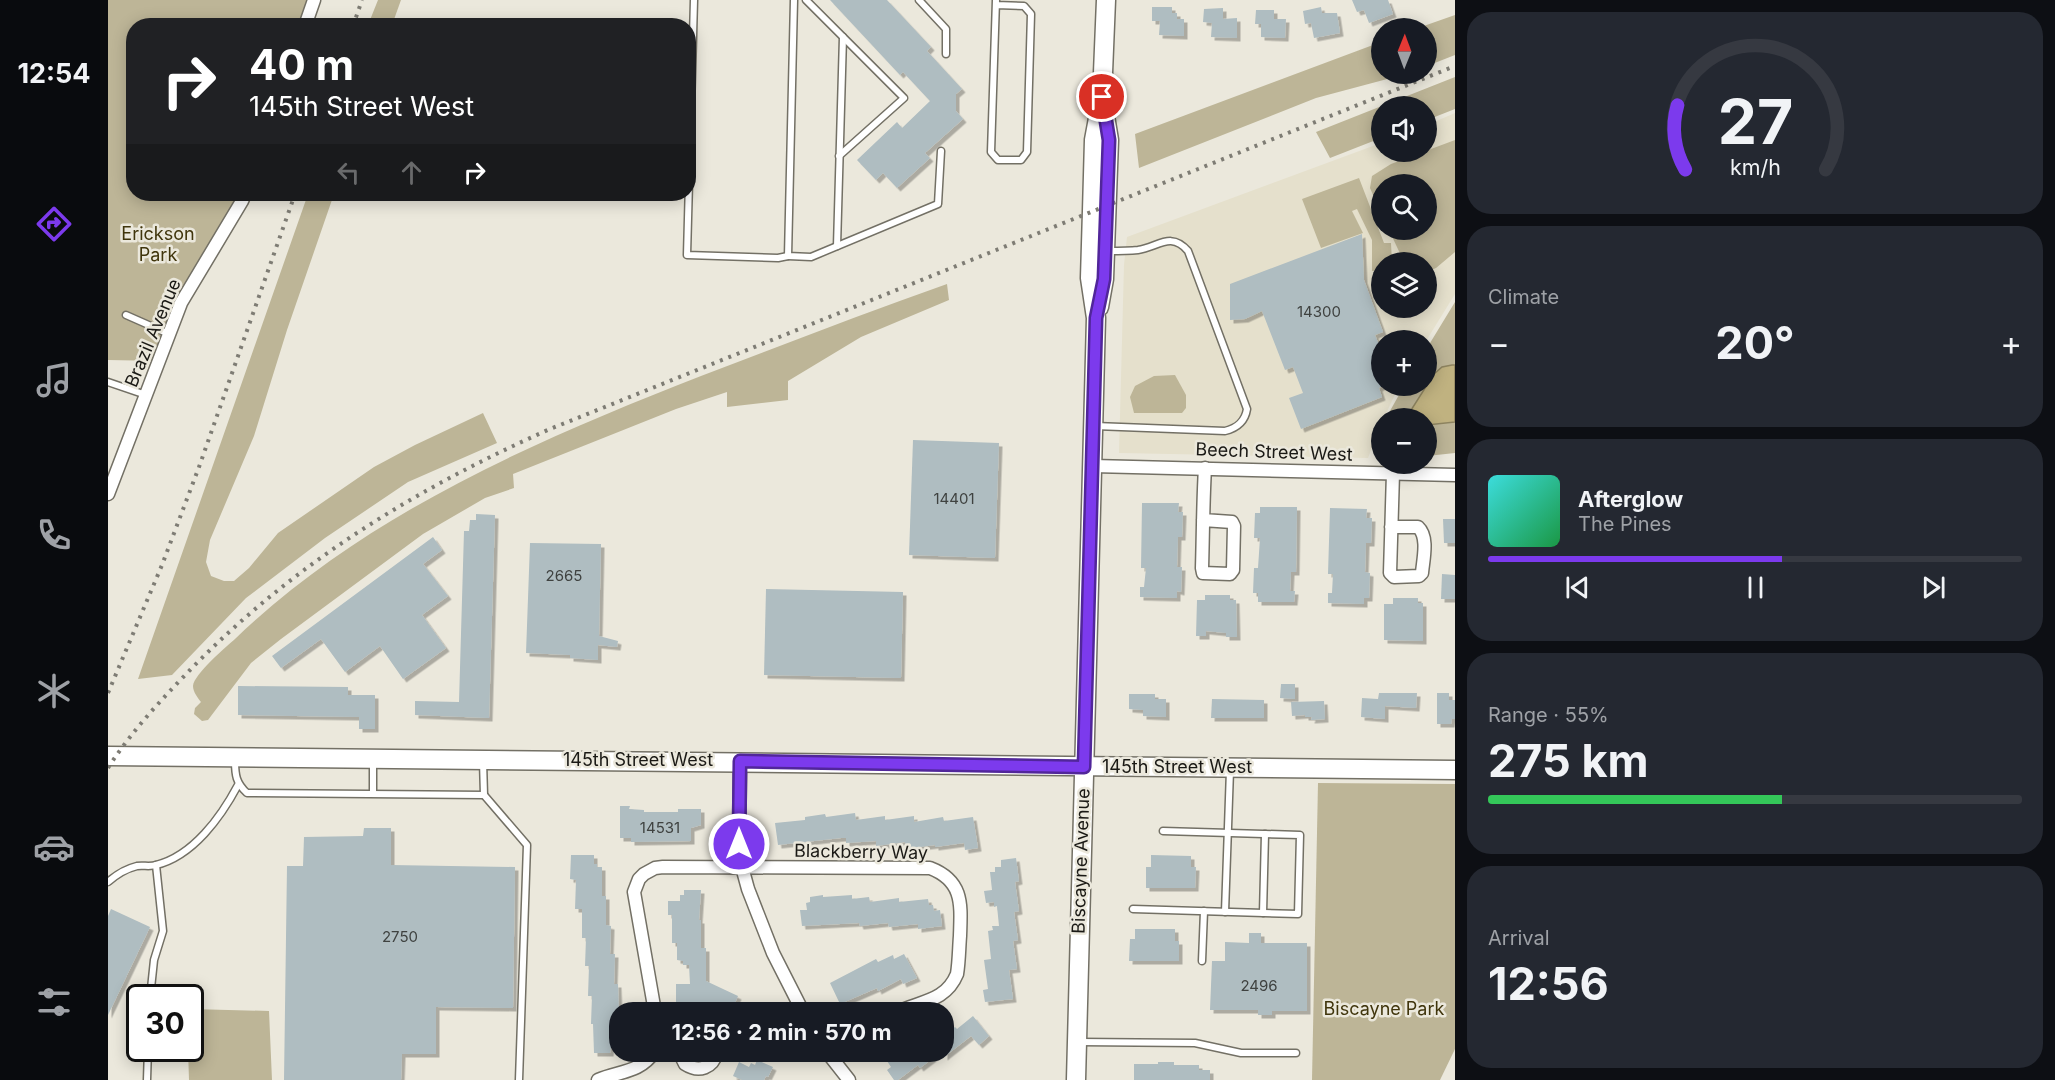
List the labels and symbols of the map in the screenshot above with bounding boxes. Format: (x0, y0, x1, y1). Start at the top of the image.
north arrow (1371, 18, 1437, 84)
pin (1076, 71, 1127, 122)
park label: Erickson Park (121, 223, 195, 265)
street label: Brazil Avenue (120, 275, 185, 390)
house number: 14300 (1297, 302, 1341, 321)
street label: Beech Street West (1195, 438, 1353, 465)
house number: 14401 (933, 489, 975, 508)
house number: 2665 (546, 566, 582, 585)
street label: 145th Street West (563, 749, 713, 770)
street label: 145th Street West (1102, 756, 1252, 777)
street label: Biscayne Avenue (1067, 788, 1094, 934)
position arrow (707, 812, 771, 876)
house number: 14531 (640, 818, 680, 837)
street label: Blackberry Way (794, 840, 928, 863)
house number: 2750 (382, 927, 418, 946)
house number: 2496 (1240, 976, 1278, 995)
speed limit sign: 30 (126, 984, 204, 1062)
park label: Biscayne Park (1324, 998, 1445, 1019)

